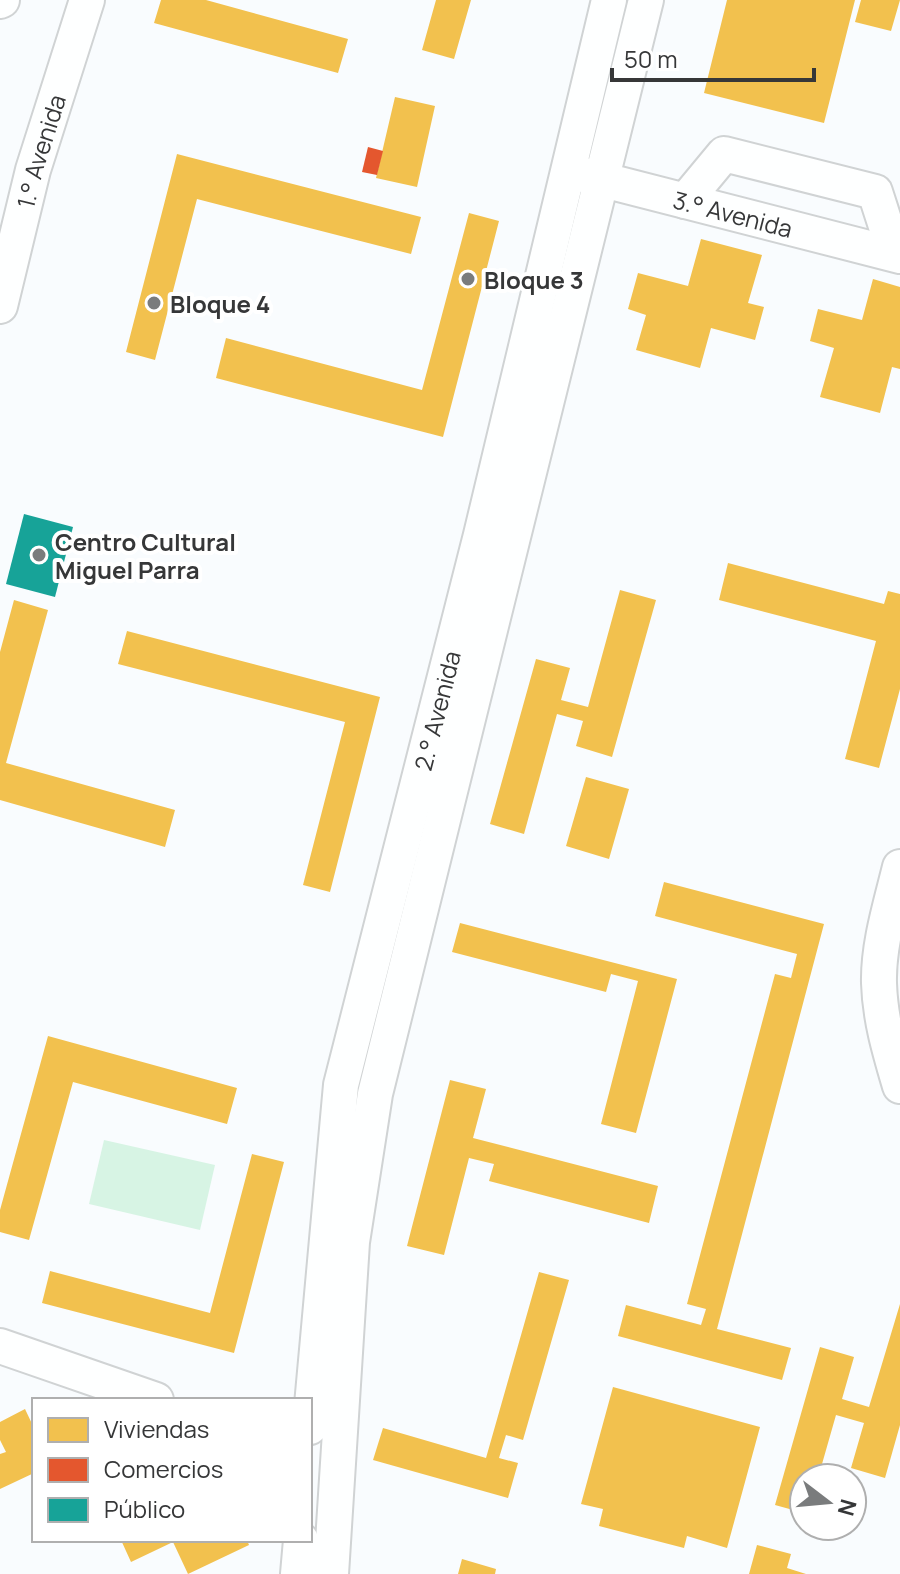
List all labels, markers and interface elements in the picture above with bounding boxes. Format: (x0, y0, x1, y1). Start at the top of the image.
scale bar (612, 32, 814, 82)
text: 50 m (624, 42, 678, 75)
street label: 1.° Avenida (8, 90, 73, 211)
street label: 3.° Avenida (670, 182, 796, 244)
place label: Bloque 3 (484, 263, 584, 296)
marker: Bloque 3 (459, 270, 477, 288)
place label: Bloque 4 (170, 287, 270, 320)
marker: Bloque 4 (145, 294, 163, 312)
place label: Centro Cultural Miguel Parra (55, 525, 236, 586)
marker: Centro Cultural Miguel Parra (30, 546, 48, 564)
street label: 2.° Avenida (405, 647, 467, 774)
legend (32, 1398, 312, 1542)
text: Viviendas (104, 1412, 209, 1445)
text: Comercios (104, 1452, 223, 1485)
north arrow (788, 1462, 868, 1542)
text: Público (104, 1492, 185, 1525)
text: N (831, 1496, 864, 1519)

